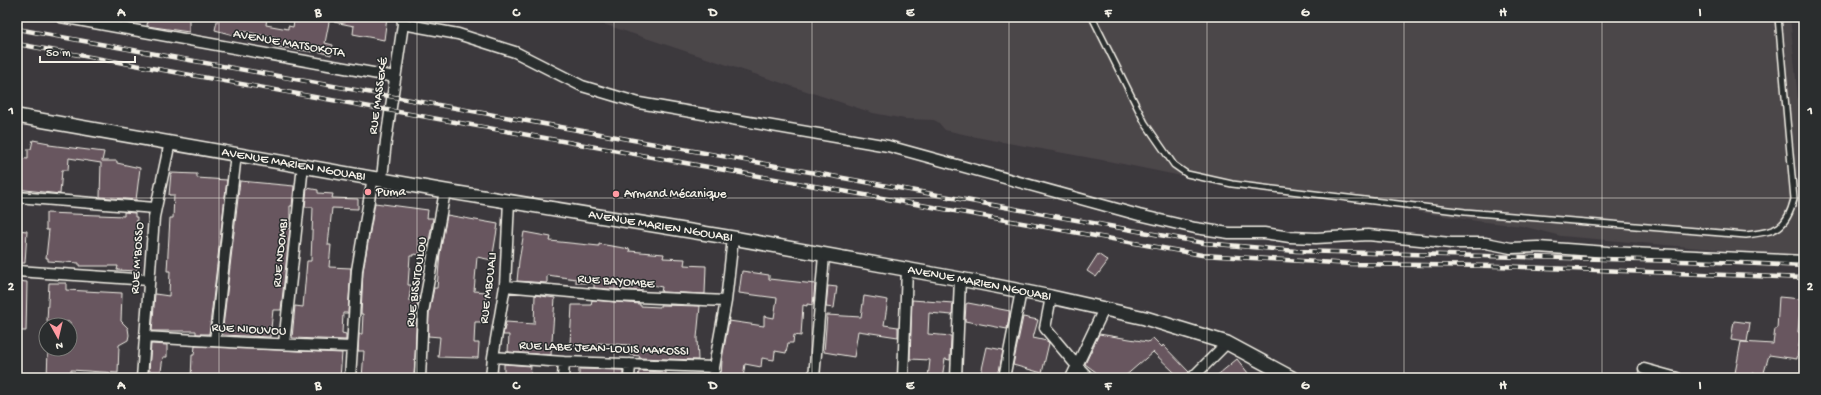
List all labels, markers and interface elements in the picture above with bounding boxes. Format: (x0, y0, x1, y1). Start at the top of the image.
text: A (116, 6, 126, 21)
text: B (314, 6, 323, 21)
text: C (511, 6, 521, 21)
text: D (708, 6, 718, 21)
text: E (906, 6, 915, 21)
text: F (1104, 6, 1113, 21)
text: G (1301, 6, 1310, 21)
text: H (1499, 6, 1507, 21)
text: I (1698, 6, 1702, 21)
street label: AVENUE MATSOKOTA (232, 27, 347, 61)
scale bar (40, 38, 135, 64)
text: 50 m (46, 47, 71, 61)
street label: RUE MASSEKÉ (365, 56, 392, 135)
text: 1 (7, 104, 14, 119)
text: 1 (1806, 104, 1813, 119)
street label: AVENUE MARIEN NGOUABI (221, 145, 367, 184)
place label: Puma (375, 185, 407, 200)
marker: Puma (363, 187, 373, 197)
place label: Armand Mécanique (624, 187, 727, 202)
marker: Armand Mécanique (611, 189, 621, 199)
street label: AVENUE MARIEN NGOUABI (587, 207, 734, 245)
street label: RUE NDOMBI (270, 218, 292, 288)
street label: RUE M'BOSSO (128, 221, 148, 295)
street label: RUE BISSITOULOU (403, 235, 431, 328)
street label: RUE MBOUALI (477, 251, 501, 325)
street label: AVENUE MARIEN NGOUABI (906, 262, 1053, 304)
street label: RUE BAYOMBE (577, 272, 656, 292)
text: 2 (8, 280, 15, 295)
text: 2 (1807, 280, 1814, 295)
north arrow (38, 317, 78, 357)
street label: RUE NIOUVOU (211, 321, 287, 339)
text: N (55, 338, 64, 351)
street label: RUE LABE JEAN-LOUIS MAKOSSI (519, 339, 689, 359)
text: A (116, 379, 126, 394)
text: B (314, 379, 323, 394)
text: C (511, 379, 521, 394)
text: D (708, 379, 718, 394)
text: E (906, 379, 915, 394)
text: F (1104, 379, 1113, 394)
text: G (1301, 379, 1310, 394)
text: H (1499, 379, 1507, 394)
text: I (1698, 379, 1702, 394)

